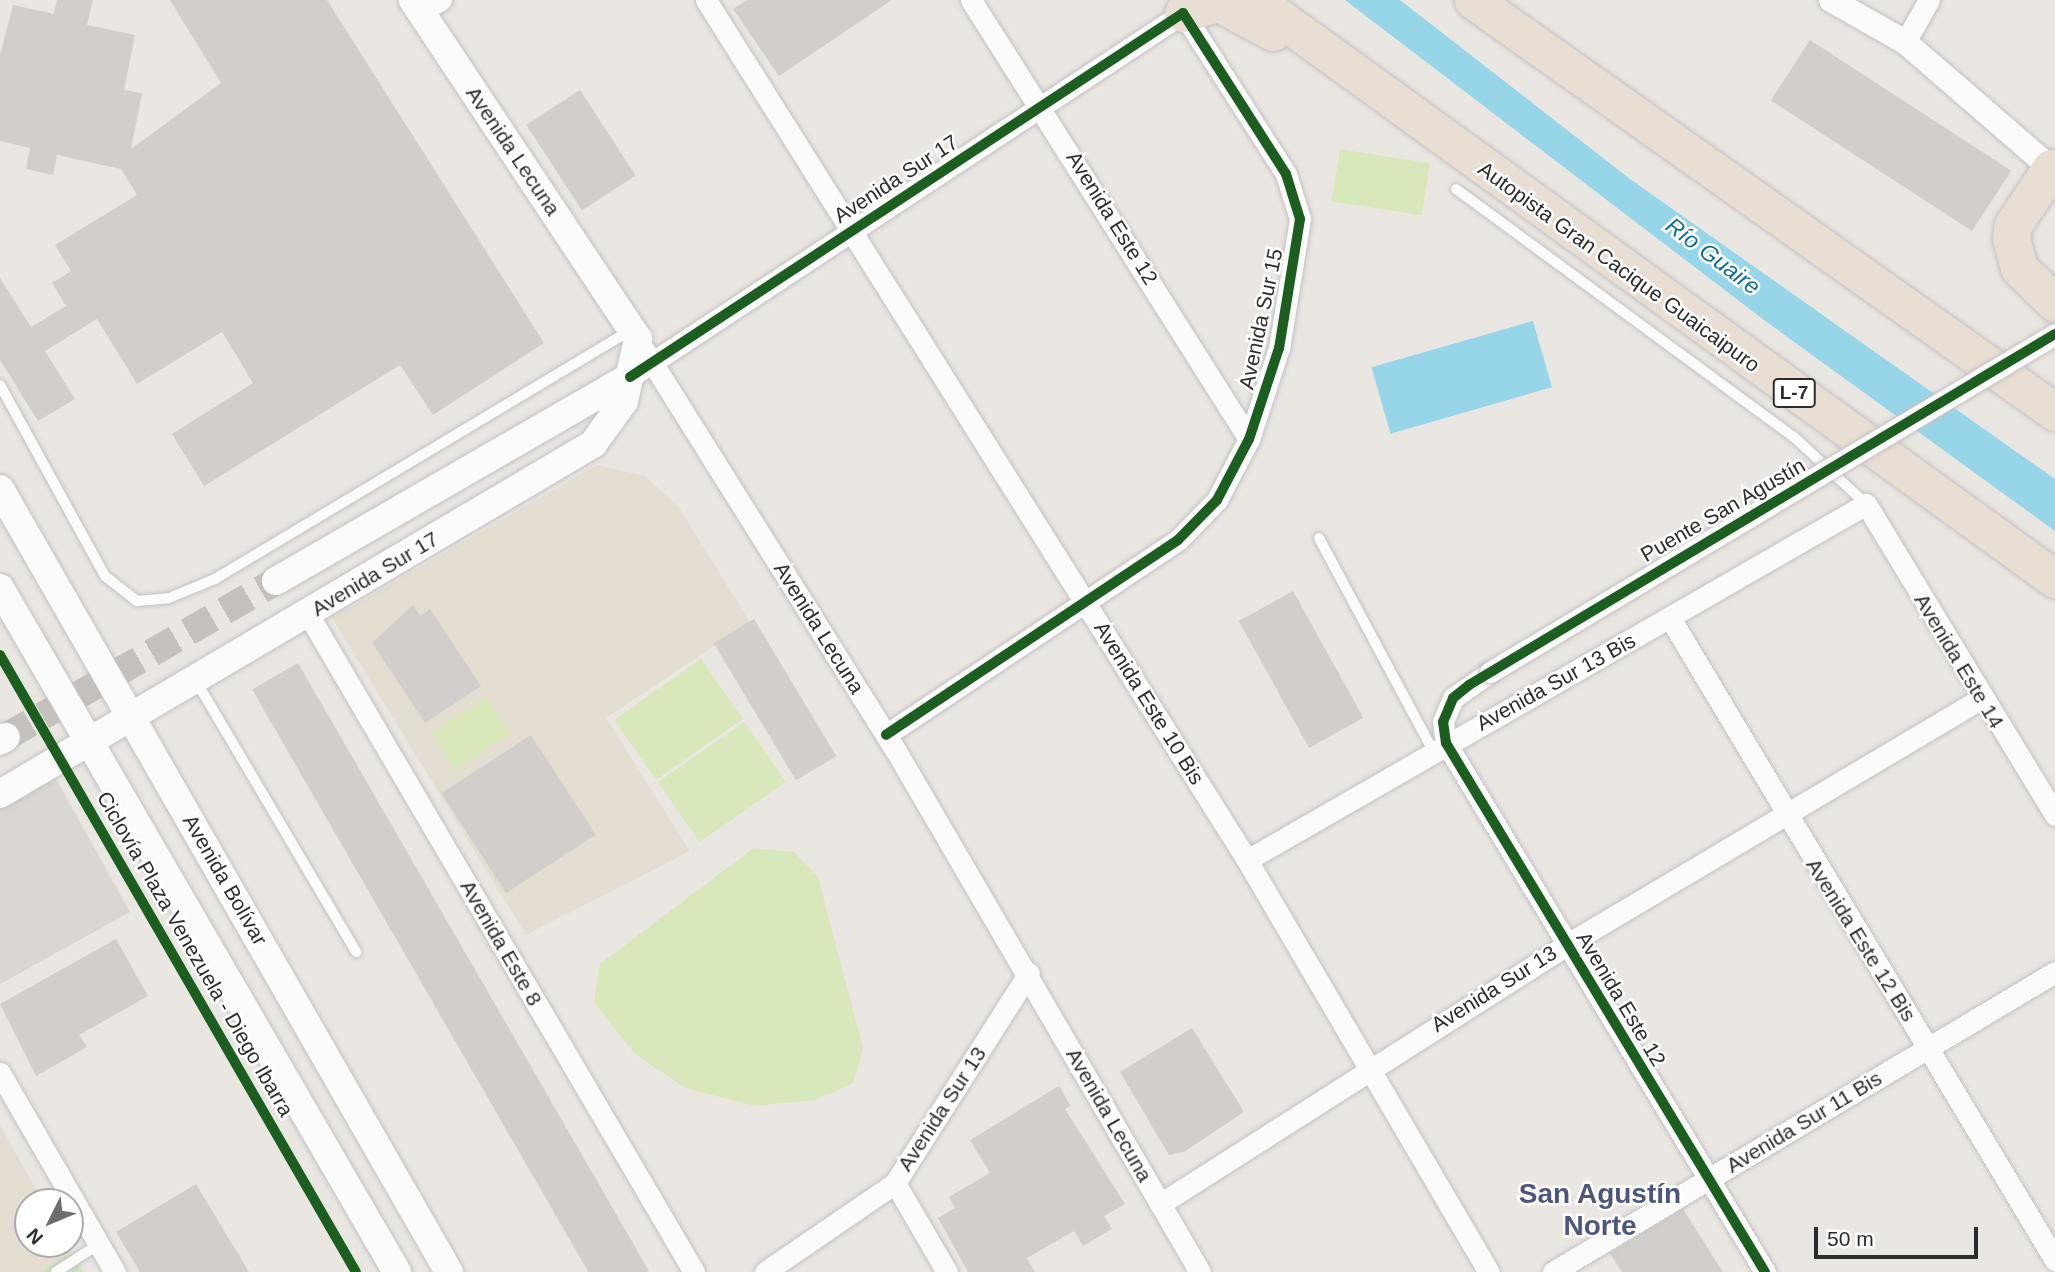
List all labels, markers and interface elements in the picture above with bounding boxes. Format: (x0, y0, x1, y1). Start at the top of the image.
street label: Avenida Lecuna (461, 82, 565, 220)
street label: Avenida Sur 17 (829, 129, 963, 229)
street label: Avenida Este 12 (1061, 147, 1163, 289)
street label: Autopista Gran Cacique Guaicaipuro (1473, 156, 1765, 378)
water label: Río Guaire (1660, 212, 1766, 300)
street label: Avenida Sur 15 (1234, 246, 1288, 392)
road number: L-7 (1771, 378, 1817, 408)
street label: Puente San Agustín (1636, 452, 1810, 568)
street label: Avenida Sur 17 (307, 526, 443, 622)
street label: Avenida Lecuna (769, 558, 869, 698)
street label: Avenida Este 14 (1909, 589, 2009, 733)
street label: Avenida Este 10 Bis (1089, 617, 1209, 789)
street label: Avenida Sur 13 Bis (1472, 628, 1640, 736)
street label: Ciclovía Plaza Venezuela - Diego Ibarra (91, 787, 299, 1121)
street label: Avenida Bolívar (177, 810, 273, 950)
street label: Avenida Este 12 Bis (1801, 854, 1921, 1026)
street label: Avenida Este 8 (455, 876, 547, 1010)
street label: Avenida Este 12 (1571, 927, 1671, 1071)
street label: Avenida Sur 13 (1427, 940, 1561, 1038)
street label: Avenida Sur 13 (892, 1042, 992, 1176)
street label: Avenida Lecuna (1061, 1044, 1157, 1186)
street label: Avenida Sur 11 Bis (1722, 1066, 1886, 1178)
district label: San Agustín Norte (1518, 1177, 1682, 1243)
north arrow (14, 1188, 84, 1258)
scale bar (1817, 1212, 1982, 1256)
text: N (22, 1224, 47, 1248)
text: 50 m (1827, 1227, 1874, 1250)

